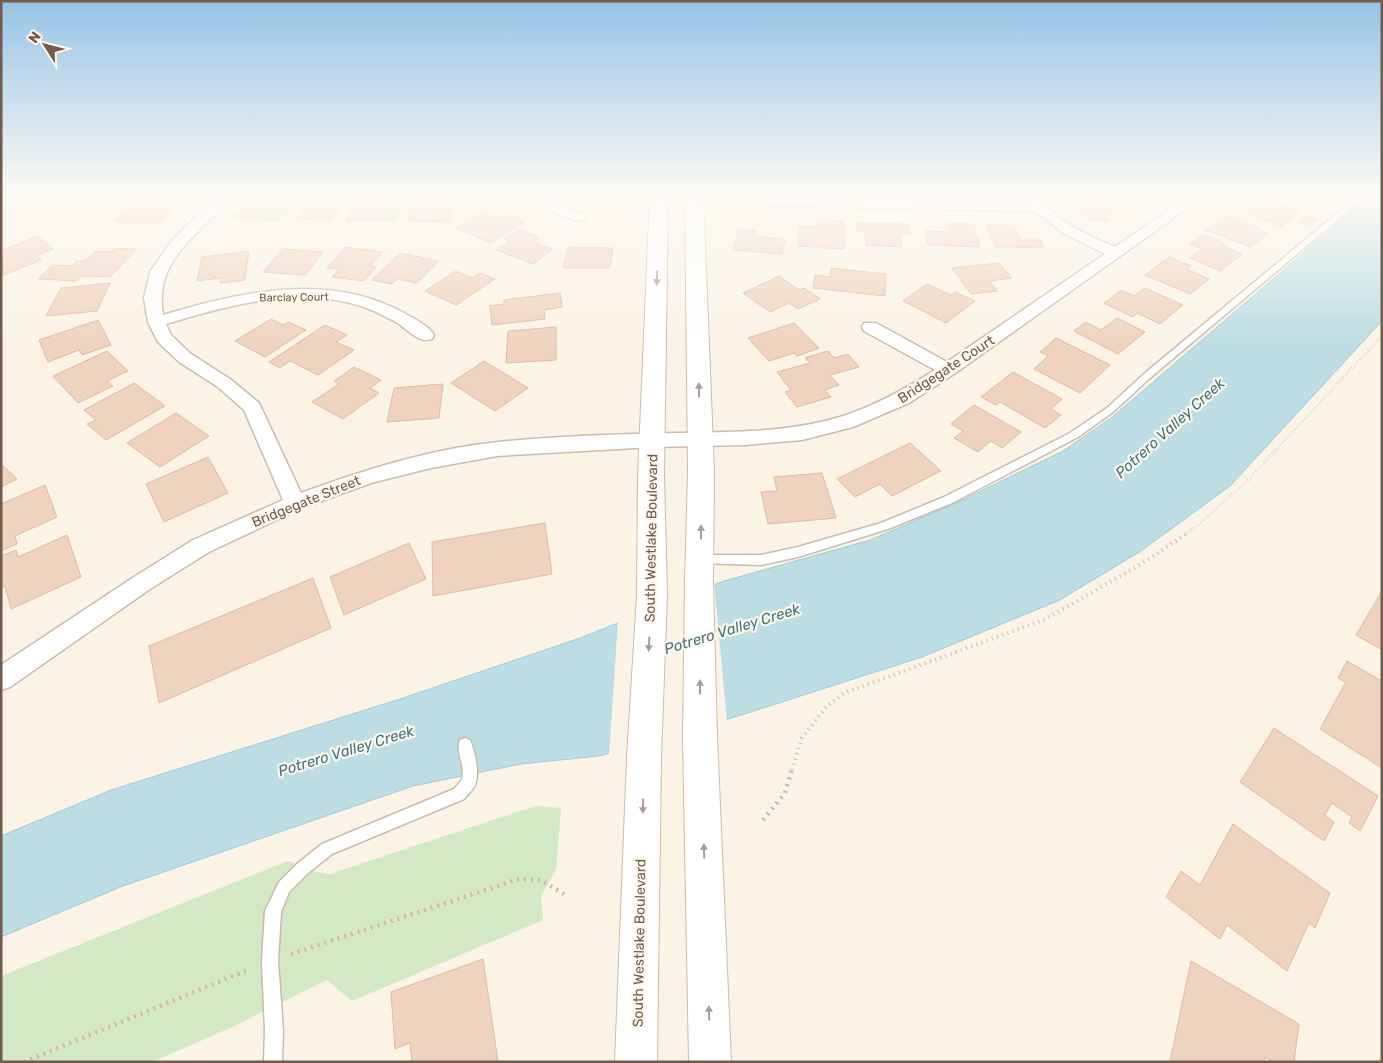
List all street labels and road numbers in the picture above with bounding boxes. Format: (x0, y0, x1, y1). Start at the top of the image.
street label: Barclay Court (259, 290, 330, 305)
street label: Bridgegate Court (895, 332, 998, 407)
street label: South Westlake Boulevard (642, 454, 661, 622)
street label: Bridgegate Street (249, 472, 364, 531)
street label: South Westlake Boulevard (630, 859, 649, 1027)

